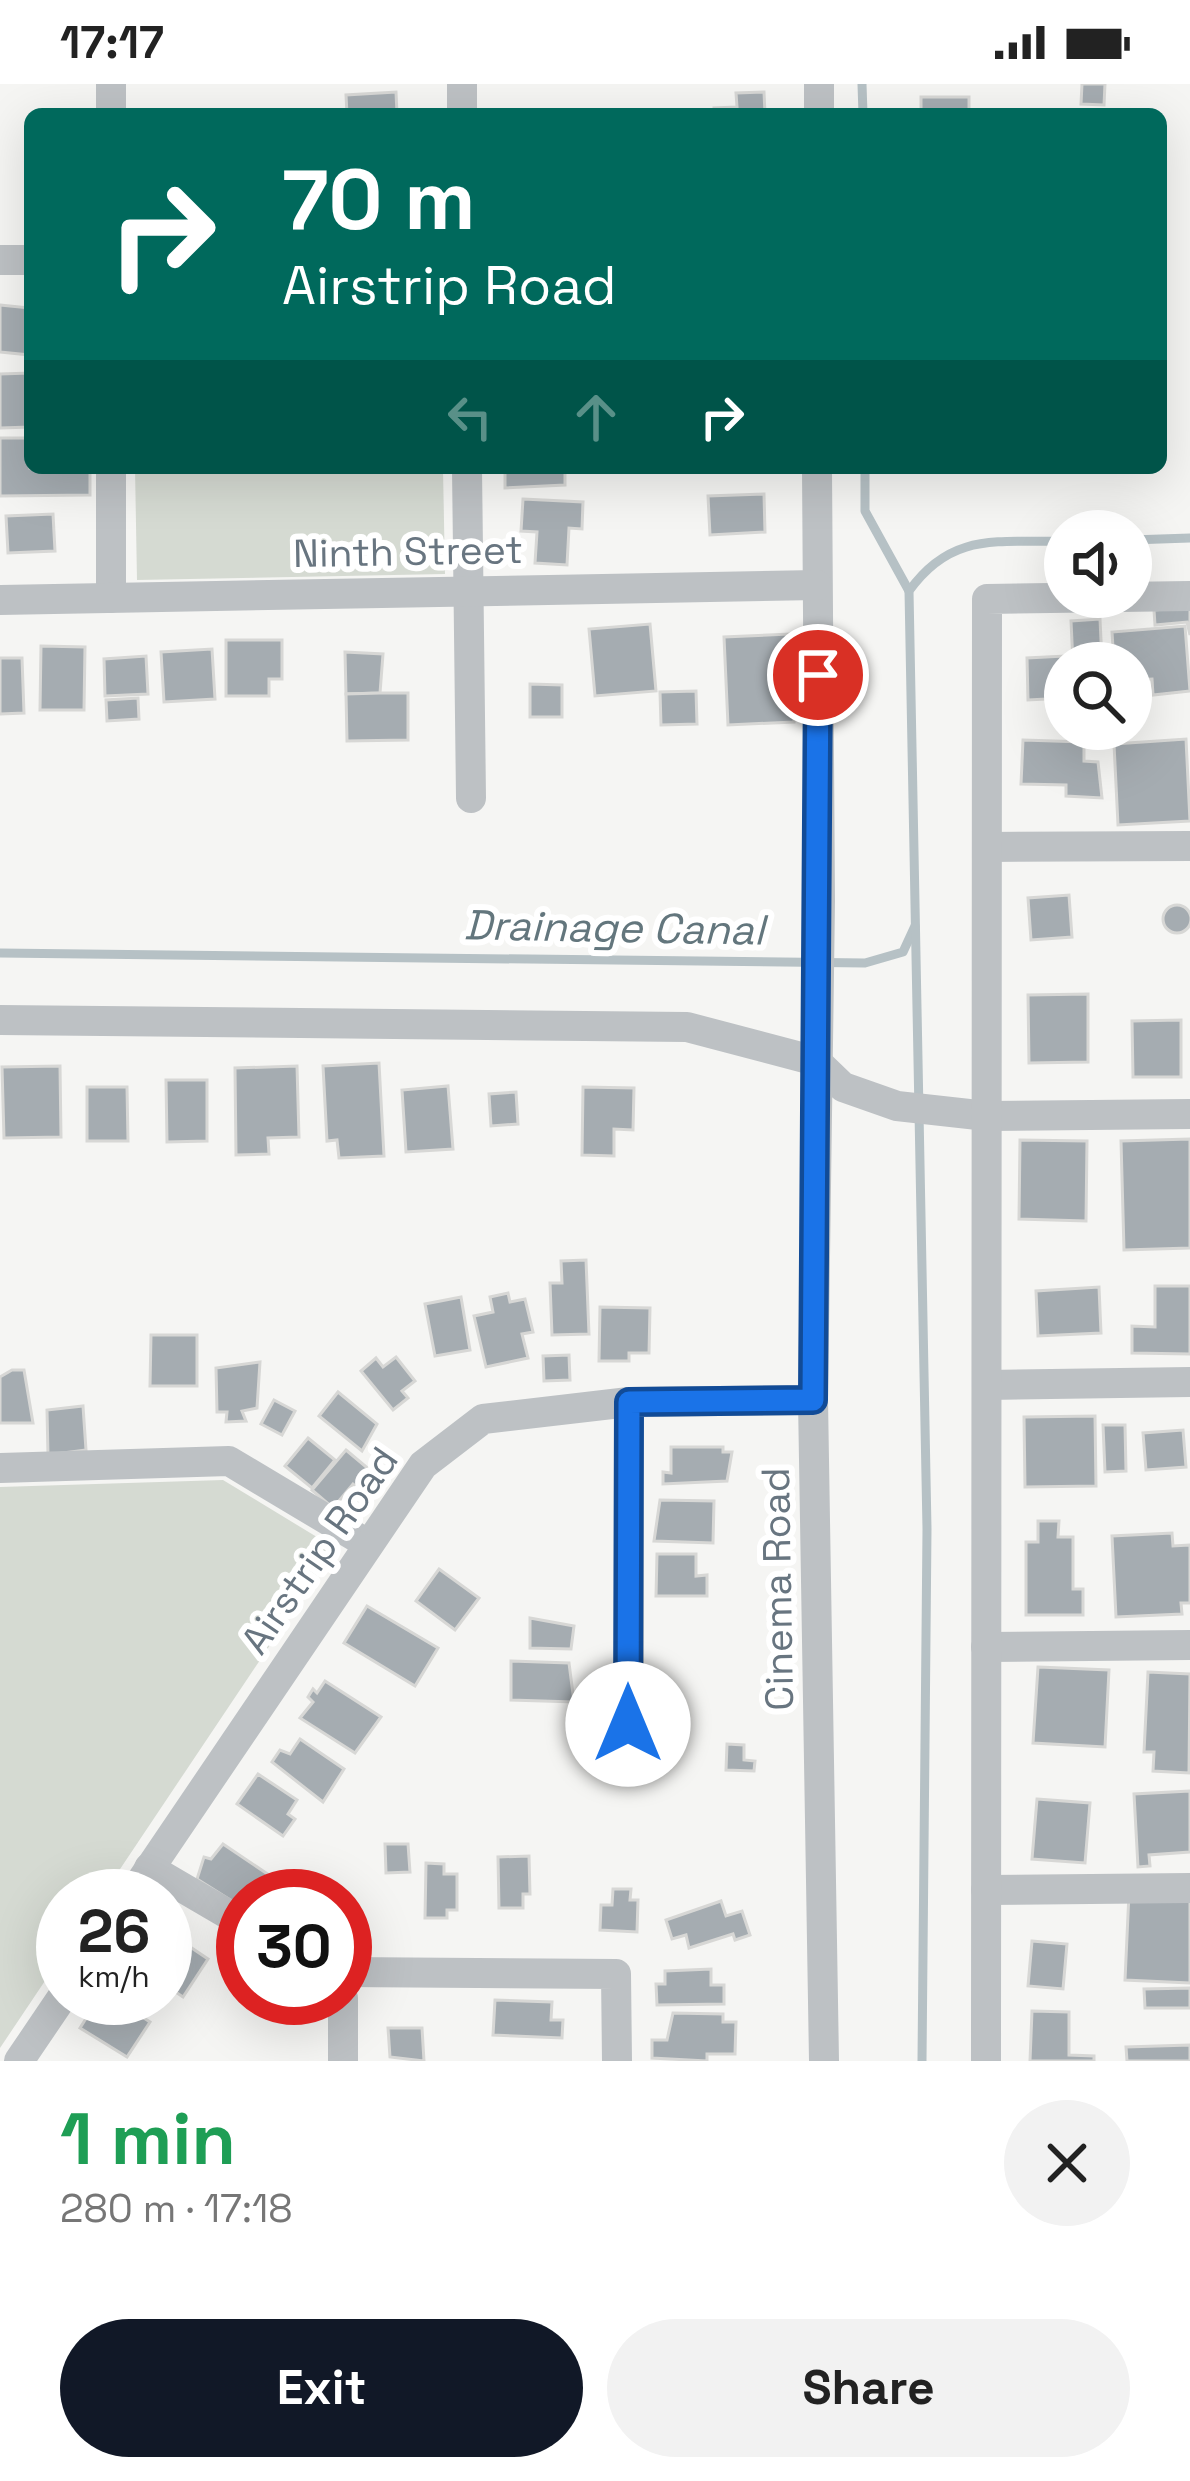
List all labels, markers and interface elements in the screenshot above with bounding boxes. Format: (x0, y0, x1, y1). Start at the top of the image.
text: 17:17 (60, 14, 164, 71)
text: 70 m (282, 146, 476, 254)
icon: right (84, 156, 240, 312)
text: Airstrip Road (282, 251, 617, 320)
icon: left (437, 384, 503, 450)
icon: ahead (563, 384, 629, 450)
icon: right (689, 384, 755, 450)
map controls (1044, 510, 1152, 750)
button: sound (1044, 510, 1152, 618)
street label: Ninth Street (293, 525, 523, 578)
pin (767, 624, 869, 726)
icon: arrive (785, 642, 851, 708)
button: search (1044, 642, 1152, 750)
water label: Drainage Canal (463, 898, 769, 957)
street label: Airstrip Road (230, 1437, 409, 1663)
street label: Cinema Road (751, 1467, 804, 1711)
position arrow (565, 1661, 691, 1787)
speed limit sign: 30 (216, 1869, 372, 2025)
text: 26 (78, 1893, 150, 1970)
text: km/h (78, 1957, 150, 1996)
text: 1 min (60, 2093, 236, 2185)
button: close (1004, 2100, 1130, 2226)
text: 280 m · 17:18 (60, 2184, 292, 2233)
button: Exit (60, 2319, 583, 2457)
button: Share (607, 2319, 1130, 2457)

